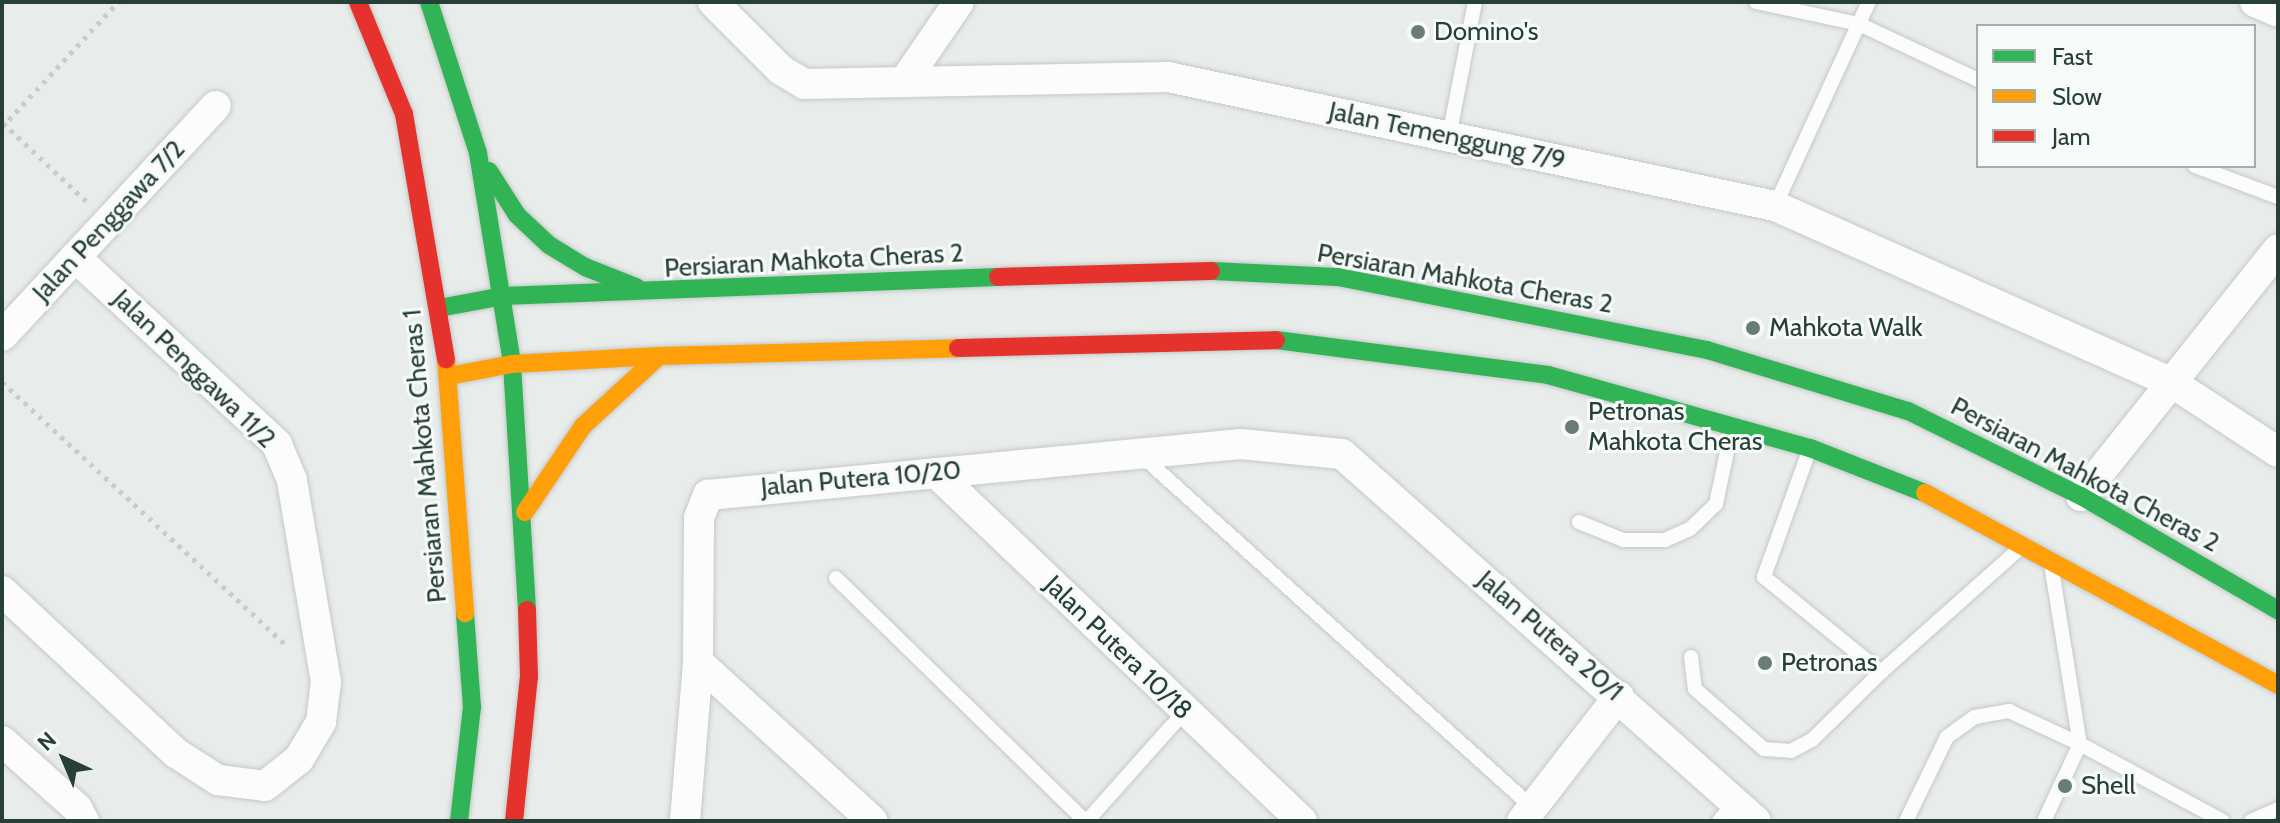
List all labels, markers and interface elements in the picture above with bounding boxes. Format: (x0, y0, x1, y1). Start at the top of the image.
place label: Domino's (1434, 16, 1539, 48)
marker: Domino's (1409, 23, 1427, 41)
legend (1976, 24, 2256, 168)
text: Fast (2052, 42, 2093, 71)
text: Slow (2052, 82, 2102, 111)
street label: Jalan Temenggung 7/9 (1326, 96, 1568, 176)
text: Jam (2052, 122, 2090, 151)
street label: Jalan Penggawa 7/2 (26, 134, 192, 308)
street label: Persiaran Mahkota Cheras 2 (664, 238, 964, 284)
street label: Persiaran Mahkota Cheras 2 (1315, 238, 1615, 320)
street label: Jalan Penggawa 11/2 (106, 283, 282, 455)
street label: Persiaran Mahkota Cheras 1 (397, 308, 453, 604)
place label: Mahkota Walk (1769, 312, 1923, 344)
marker: Mahkota Walk (1744, 319, 1762, 337)
street label: Persiaran Mahkota Cheras 2 (1945, 391, 2225, 559)
place label: Petronas Mahkota Cheras (1588, 396, 1763, 458)
marker: Petronas Mahkota Cheras (1563, 418, 1581, 436)
street label: Jalan Putera 10/20 (760, 455, 962, 503)
street label: Jalan Putera 20/1 (1471, 564, 1629, 708)
street label: Jalan Putera 10/18 (1038, 570, 1198, 726)
place label: Petronas (1781, 647, 1878, 679)
marker: Petronas (1756, 654, 1774, 672)
north arrow (24, 719, 104, 799)
text: N (32, 726, 62, 756)
place label: Shell (2081, 770, 2136, 802)
marker: Shell (2056, 777, 2074, 795)

